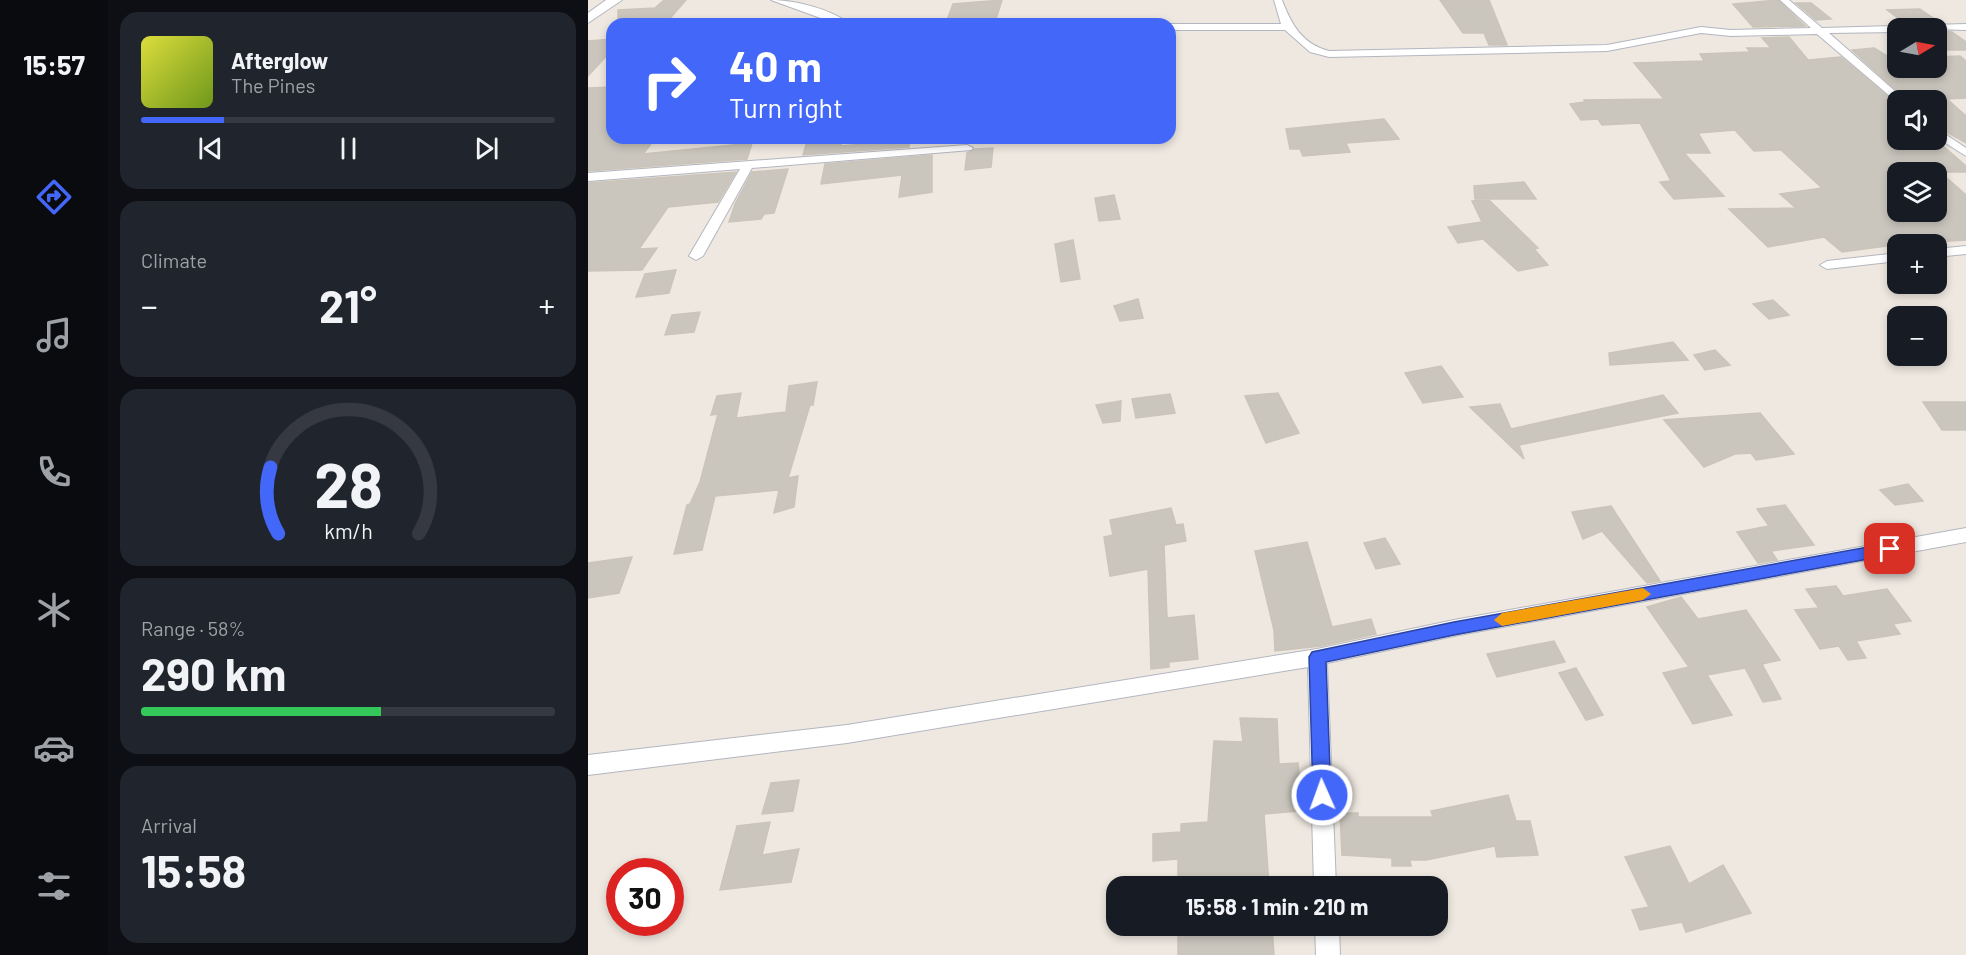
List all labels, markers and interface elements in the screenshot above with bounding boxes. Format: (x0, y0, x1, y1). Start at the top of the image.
north arrow (1887, 18, 1947, 78)
map controls (1887, 18, 1947, 366)
text: 40 m (729, 40, 822, 90)
icon: right (630, 42, 708, 120)
text: Afterglow (231, 47, 328, 73)
text: 15:57 (23, 48, 85, 80)
text: The Pines (231, 73, 315, 97)
button: sound (1887, 90, 1947, 150)
text: Turn right (729, 91, 843, 123)
icon: previous (194, 132, 227, 165)
icon: pause (332, 132, 365, 165)
icon: next (470, 132, 503, 165)
button: layers (1887, 162, 1947, 222)
icon: directions (33, 176, 75, 218)
button: + (1887, 234, 1947, 294)
text: Climate (141, 248, 207, 272)
text: 21° (319, 278, 377, 332)
text: − (141, 285, 158, 325)
text: + (539, 285, 555, 325)
button: − (1887, 306, 1947, 366)
icon: music (33, 314, 75, 356)
text: 28 (314, 447, 382, 521)
icon: phone (33, 451, 75, 493)
text: km/h (324, 519, 372, 544)
pin (1864, 523, 1915, 574)
icon: arrive (1873, 532, 1906, 565)
icon: climate (33, 589, 75, 631)
text: Range · 58% (141, 616, 245, 640)
text: 290 km (141, 646, 286, 700)
icon: car (33, 727, 75, 769)
position arrow (1290, 763, 1354, 827)
text: Arrival (141, 813, 197, 837)
text: 15:58 (141, 843, 246, 897)
speed limit sign: 30 (606, 858, 684, 936)
icon: filters (33, 865, 75, 907)
text: 15:58 · 1 min · 210 m (1186, 893, 1368, 919)

